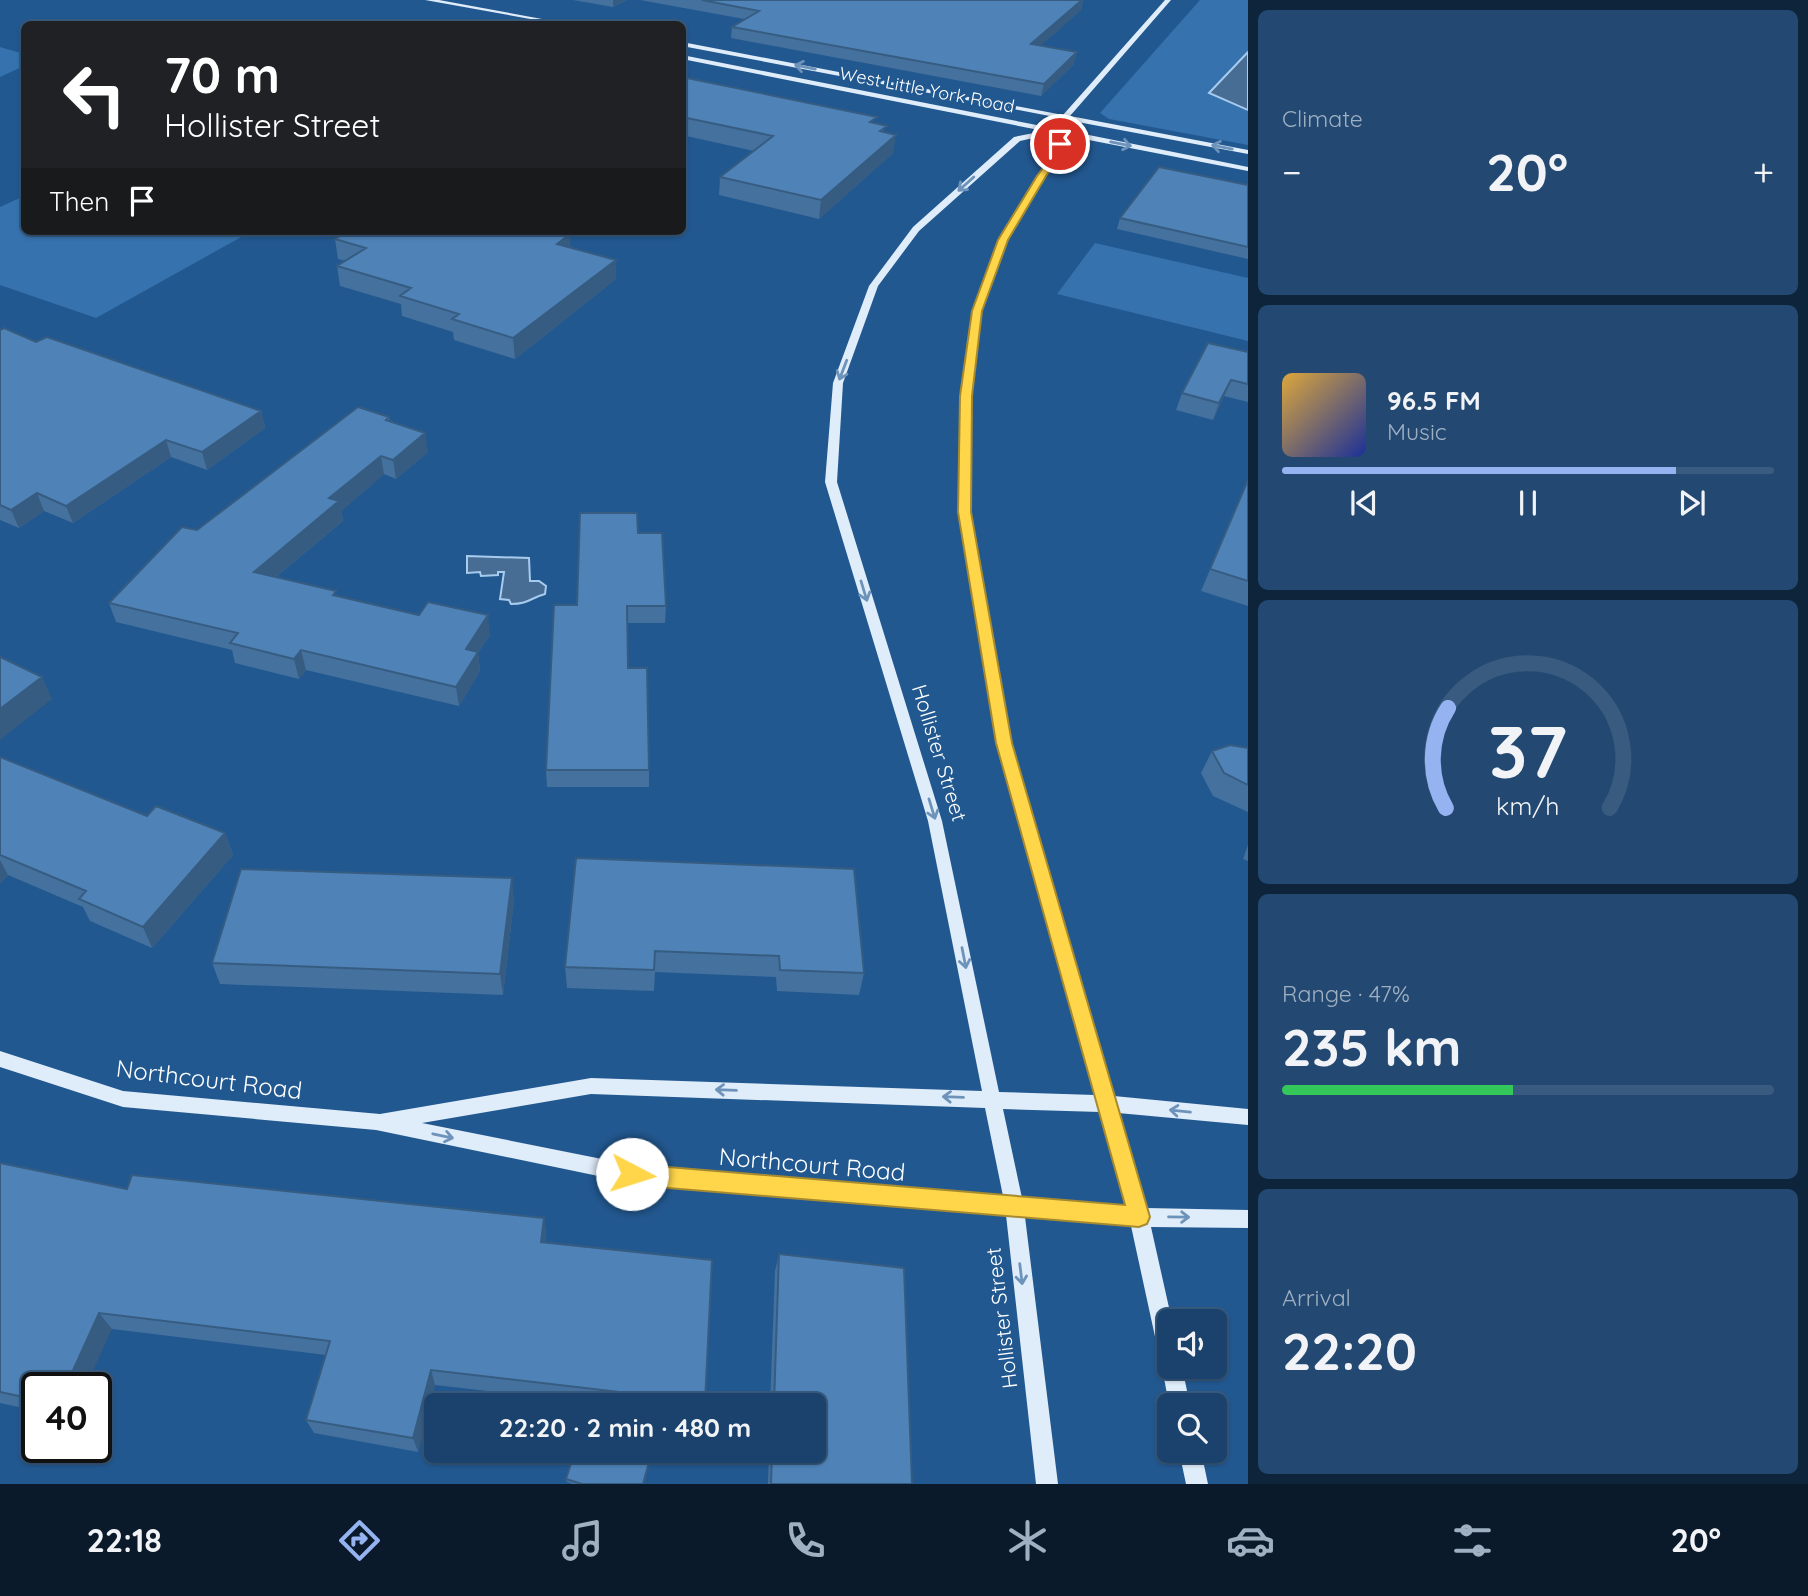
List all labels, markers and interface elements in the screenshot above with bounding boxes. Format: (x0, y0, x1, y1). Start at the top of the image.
text: 70 m (164, 44, 280, 105)
icon: left (49, 49, 140, 140)
one-way arrow (794, 59, 817, 73)
street label: West Little York Road (838, 61, 1017, 118)
text: Climate (1282, 104, 1363, 133)
text: Hollister Street (164, 105, 380, 145)
pin (1030, 114, 1090, 174)
icon: arrive (1041, 125, 1079, 163)
one-way arrow (1109, 138, 1132, 151)
text: 20° (1486, 139, 1568, 204)
one-way arrow (1211, 140, 1234, 153)
text: − (1282, 148, 1302, 196)
text: + (1753, 148, 1774, 196)
one-way arrow (957, 176, 975, 192)
icon: arrive (123, 182, 161, 220)
text: Then (49, 185, 109, 218)
one-way arrow (835, 359, 848, 381)
text: 96.5 FM (1387, 384, 1481, 417)
text: Music (1387, 417, 1447, 446)
icon: previous (1345, 484, 1383, 522)
icon: pause (1509, 484, 1547, 522)
icon: next (1673, 484, 1711, 522)
one-way arrow (859, 580, 872, 602)
street label: Hollister Street (907, 681, 973, 824)
text: 37 (1488, 705, 1568, 796)
text: km/h (1496, 790, 1560, 821)
one-way arrow (926, 797, 939, 819)
one-way arrow (957, 946, 971, 969)
text: Range · 47% (1282, 979, 1410, 1008)
text: 235 km (1282, 1014, 1462, 1079)
street label: Northcourt Road (114, 1053, 304, 1105)
one-way arrow (714, 1084, 737, 1097)
one-way arrow (942, 1091, 965, 1104)
one-way arrow (1169, 1104, 1192, 1117)
one-way arrow (431, 1129, 454, 1143)
position arrow (595, 1137, 669, 1211)
street label: Northcourt Road (718, 1141, 907, 1187)
one-way arrow (1167, 1211, 1190, 1224)
street label: Hollister Street (979, 1246, 1023, 1390)
one-way arrow (1015, 1262, 1028, 1284)
text: Arrival (1282, 1283, 1351, 1312)
map controls (1157, 1309, 1227, 1463)
button: sound (1157, 1309, 1227, 1379)
text: 22:20 (1282, 1318, 1417, 1383)
speed limit sign: 40 (21, 1372, 112, 1463)
button: search (1157, 1393, 1227, 1463)
text: 22:20 · 2 min · 480 m (499, 1411, 751, 1444)
icon: directions (335, 1516, 384, 1565)
icon: music (558, 1516, 607, 1565)
icon: phone (781, 1516, 830, 1565)
icon: climate (1003, 1516, 1052, 1565)
icon: car (1226, 1516, 1275, 1565)
icon: filters (1448, 1516, 1497, 1565)
text: 22:18 (87, 1520, 162, 1560)
text: 20° (1671, 1520, 1721, 1560)

